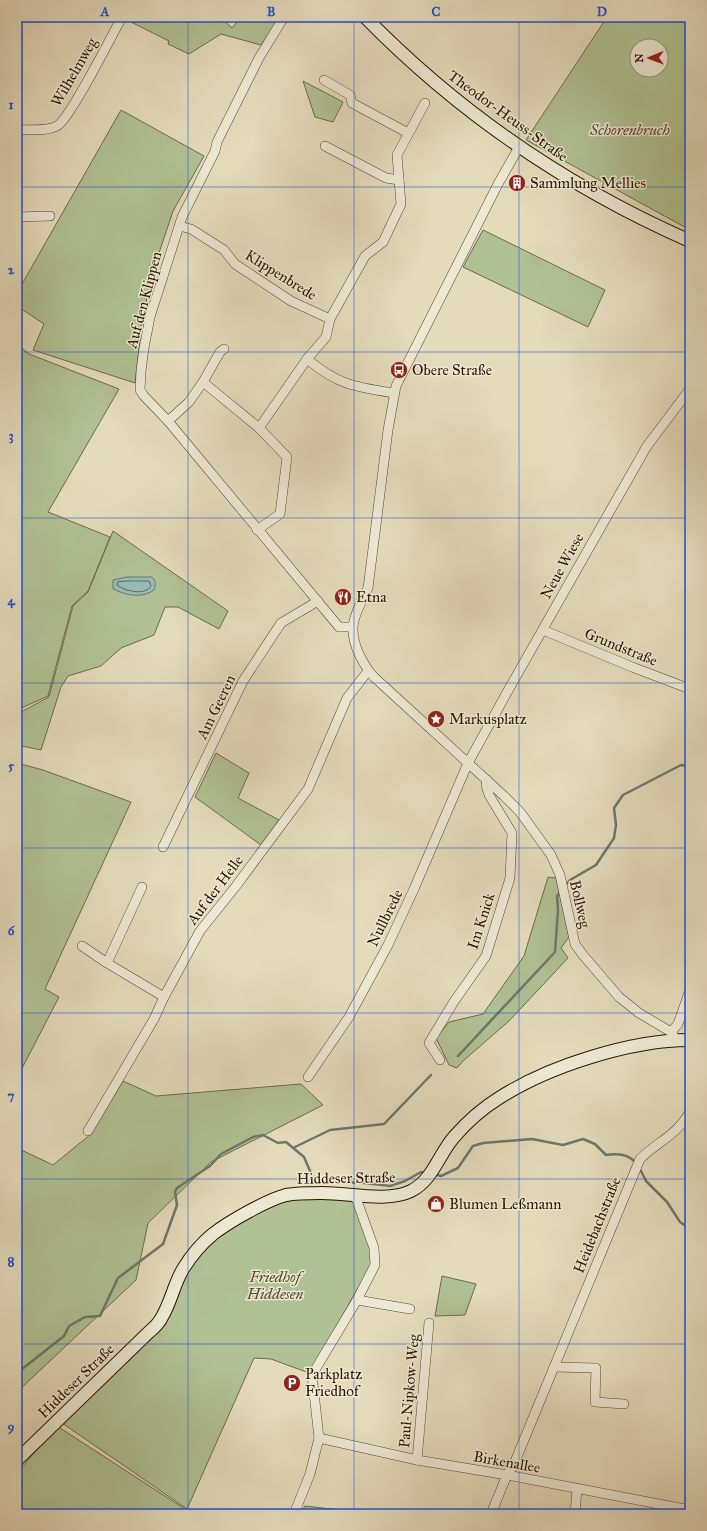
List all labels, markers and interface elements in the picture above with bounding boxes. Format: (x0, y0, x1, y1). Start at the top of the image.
text: A (100, 4, 110, 20)
text: B (267, 4, 276, 20)
text: C (432, 4, 441, 20)
text: D (597, 4, 607, 20)
street label: Wilhelmweg (47, 34, 101, 110)
north arrow (629, 38, 669, 78)
text: N (633, 53, 646, 63)
street label: Theodor-Heuss-Straße (445, 67, 571, 165)
text: 1 (8, 97, 14, 113)
park label: Schorenbruch (589, 121, 671, 139)
building icon: Sammlung Mellies (507, 173, 527, 193)
place label: Sammlung Mellies (530, 174, 646, 192)
street label: Klippenbrede (242, 246, 320, 304)
street label: Auf den Klippen (122, 250, 166, 351)
text: 2 (8, 262, 15, 278)
bus stop icon: Obere Straße (389, 360, 409, 380)
place label: Obere Straße (412, 361, 492, 379)
text: 3 (8, 428, 14, 444)
street label: Neue Wiese (537, 530, 587, 602)
restaurant icon: Etna (333, 587, 353, 607)
place label: Etna (356, 588, 387, 606)
text: 4 (7, 593, 15, 609)
street label: Grundstraße (582, 624, 660, 670)
street label: Am Geeren (192, 672, 239, 743)
place icon: Markusplatz (426, 709, 446, 729)
place label: Markusplatz (449, 710, 527, 728)
text: 5 (8, 758, 15, 774)
street label: Auf der Helle (182, 852, 247, 929)
street label: Bollweg (566, 878, 594, 931)
street label: Nullbrede (363, 886, 407, 950)
street label: Im Knick (463, 890, 499, 952)
text: 6 (8, 923, 16, 939)
text: 7 (8, 1088, 15, 1104)
street label: Hiddeser Straße (296, 1168, 396, 1188)
street label: Heidebachstraße (570, 1174, 624, 1276)
shop icon: Blumen Leßmann (426, 1194, 446, 1214)
place label: Blumen Leßmann (449, 1195, 561, 1213)
text: 8 (8, 1254, 15, 1270)
park label: Friedhof Hiddesen (246, 1268, 305, 1303)
street label: Paul-Nipkow-Weg (395, 1332, 423, 1449)
street label: Hiddeser Straße (34, 1340, 118, 1422)
place label: Parkplatz Friedhof (305, 1365, 362, 1400)
parking icon: Parkplatz Friedhof (282, 1373, 302, 1393)
text: 9 (8, 1419, 15, 1435)
street label: Birkenallee (472, 1447, 542, 1477)

